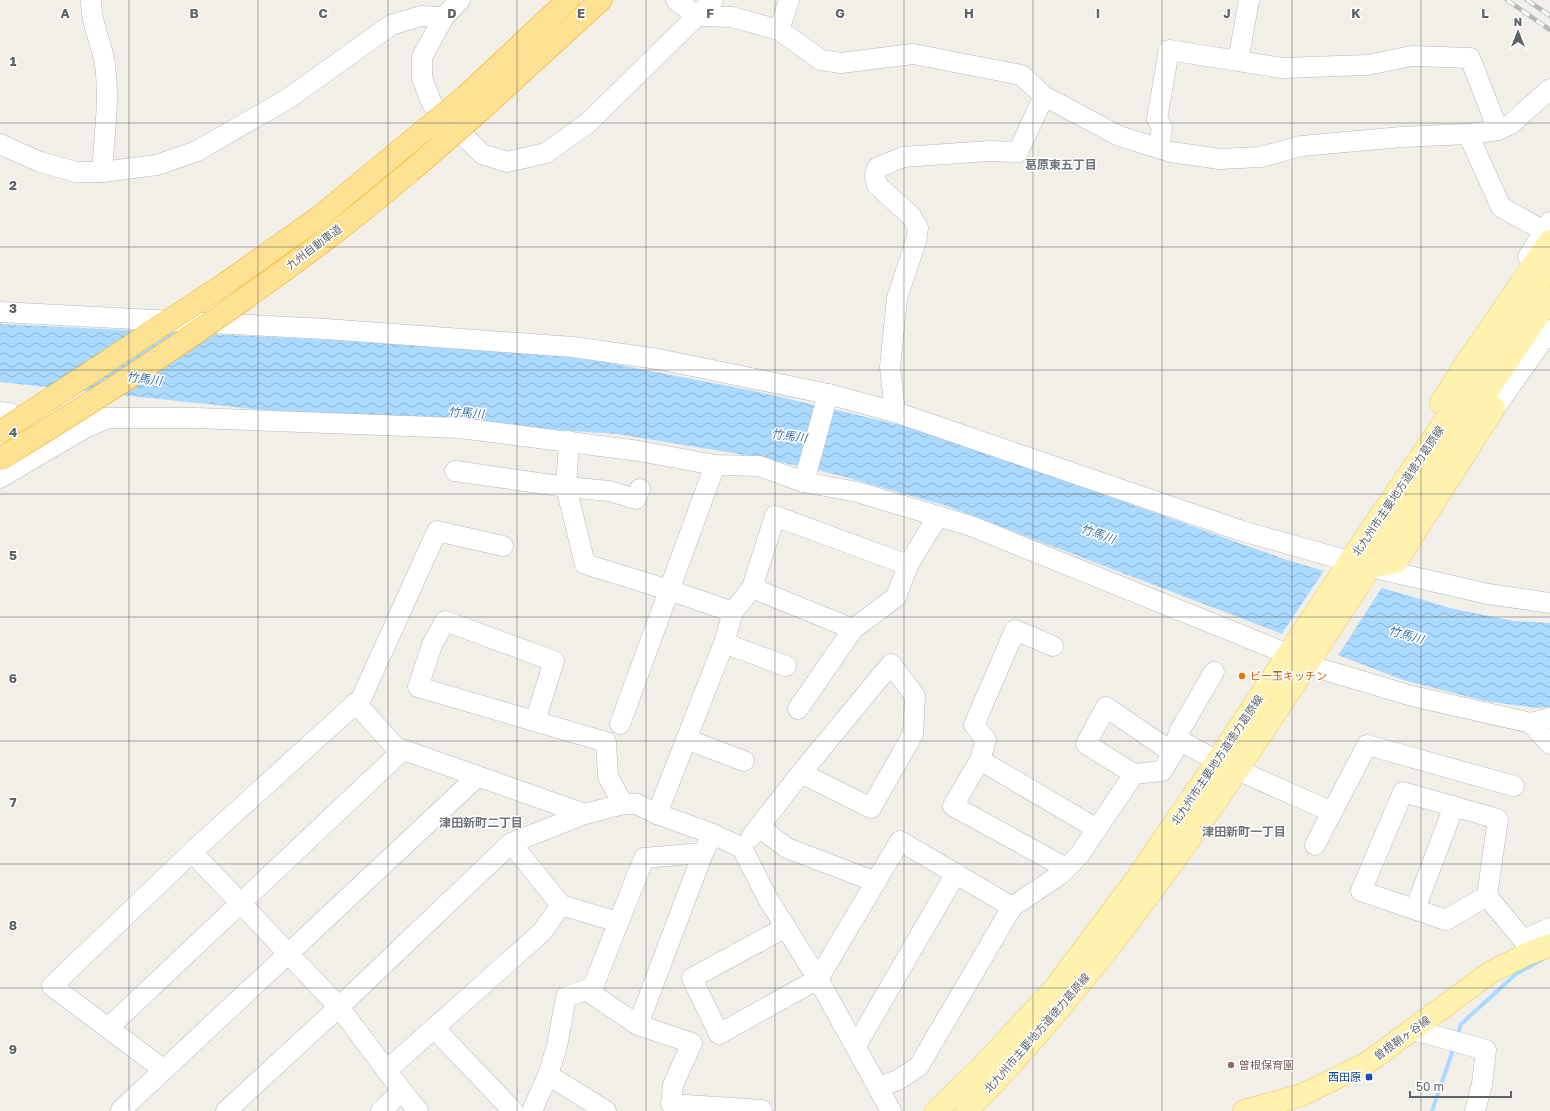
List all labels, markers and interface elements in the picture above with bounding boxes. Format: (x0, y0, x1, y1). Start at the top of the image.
text: A (60, 5, 70, 21)
text: B (189, 5, 199, 21)
text: C (318, 5, 328, 21)
text: D (447, 5, 457, 21)
text: E (577, 5, 585, 21)
text: F (706, 5, 714, 21)
text: G (835, 5, 845, 21)
text: H (964, 5, 974, 21)
text: I (1096, 5, 1100, 21)
text: J (1223, 5, 1231, 21)
text: K (1351, 5, 1361, 21)
text: L (1481, 5, 1489, 21)
north arrow (1498, 12, 1538, 52)
text: N (1514, 15, 1522, 28)
text: 1 (10, 53, 17, 69)
district label: 葛原東五丁目 (1025, 157, 1097, 172)
text: 2 (9, 177, 17, 193)
street label: 九州自動車道 (283, 222, 344, 272)
text: 3 (9, 300, 17, 316)
water label: 竹馬川 (125, 369, 165, 388)
water label: 竹馬川 (448, 404, 487, 421)
street label: 北九州市主要地方道徳力葛原線 (1349, 423, 1446, 558)
text: 4 (9, 424, 17, 440)
water label: 竹馬川 (770, 426, 810, 446)
water label: 竹馬川 (1079, 521, 1120, 547)
text: 5 (9, 547, 17, 563)
water label: 竹馬川 (1387, 622, 1427, 647)
place label: ビー玉キッチン (1250, 669, 1327, 682)
text: 6 (9, 670, 17, 686)
marker: ビー玉キッチン (1237, 671, 1247, 681)
street label: 北九州市主要地方道徳力葛原線 (1168, 692, 1265, 827)
text: 7 (9, 794, 17, 810)
district label: 津田新町二丁目 (439, 815, 523, 830)
district label: 津田新町一丁目 (1202, 824, 1286, 839)
text: 8 (9, 917, 17, 933)
street label: 北九州市主要地方道徳力葛原線 (981, 970, 1092, 1095)
street label: 曽根鞘ヶ谷線 (1371, 1013, 1432, 1062)
text: 9 (9, 1041, 17, 1057)
place label: 曽根保育園 (1239, 1058, 1294, 1071)
marker: 曽根保育園 (1226, 1060, 1236, 1070)
place label: 西田原 (1328, 1070, 1361, 1083)
marker: 西田原 (1364, 1072, 1374, 1082)
scale bar (1410, 1073, 1511, 1099)
text: 50 m (1416, 1079, 1444, 1094)

